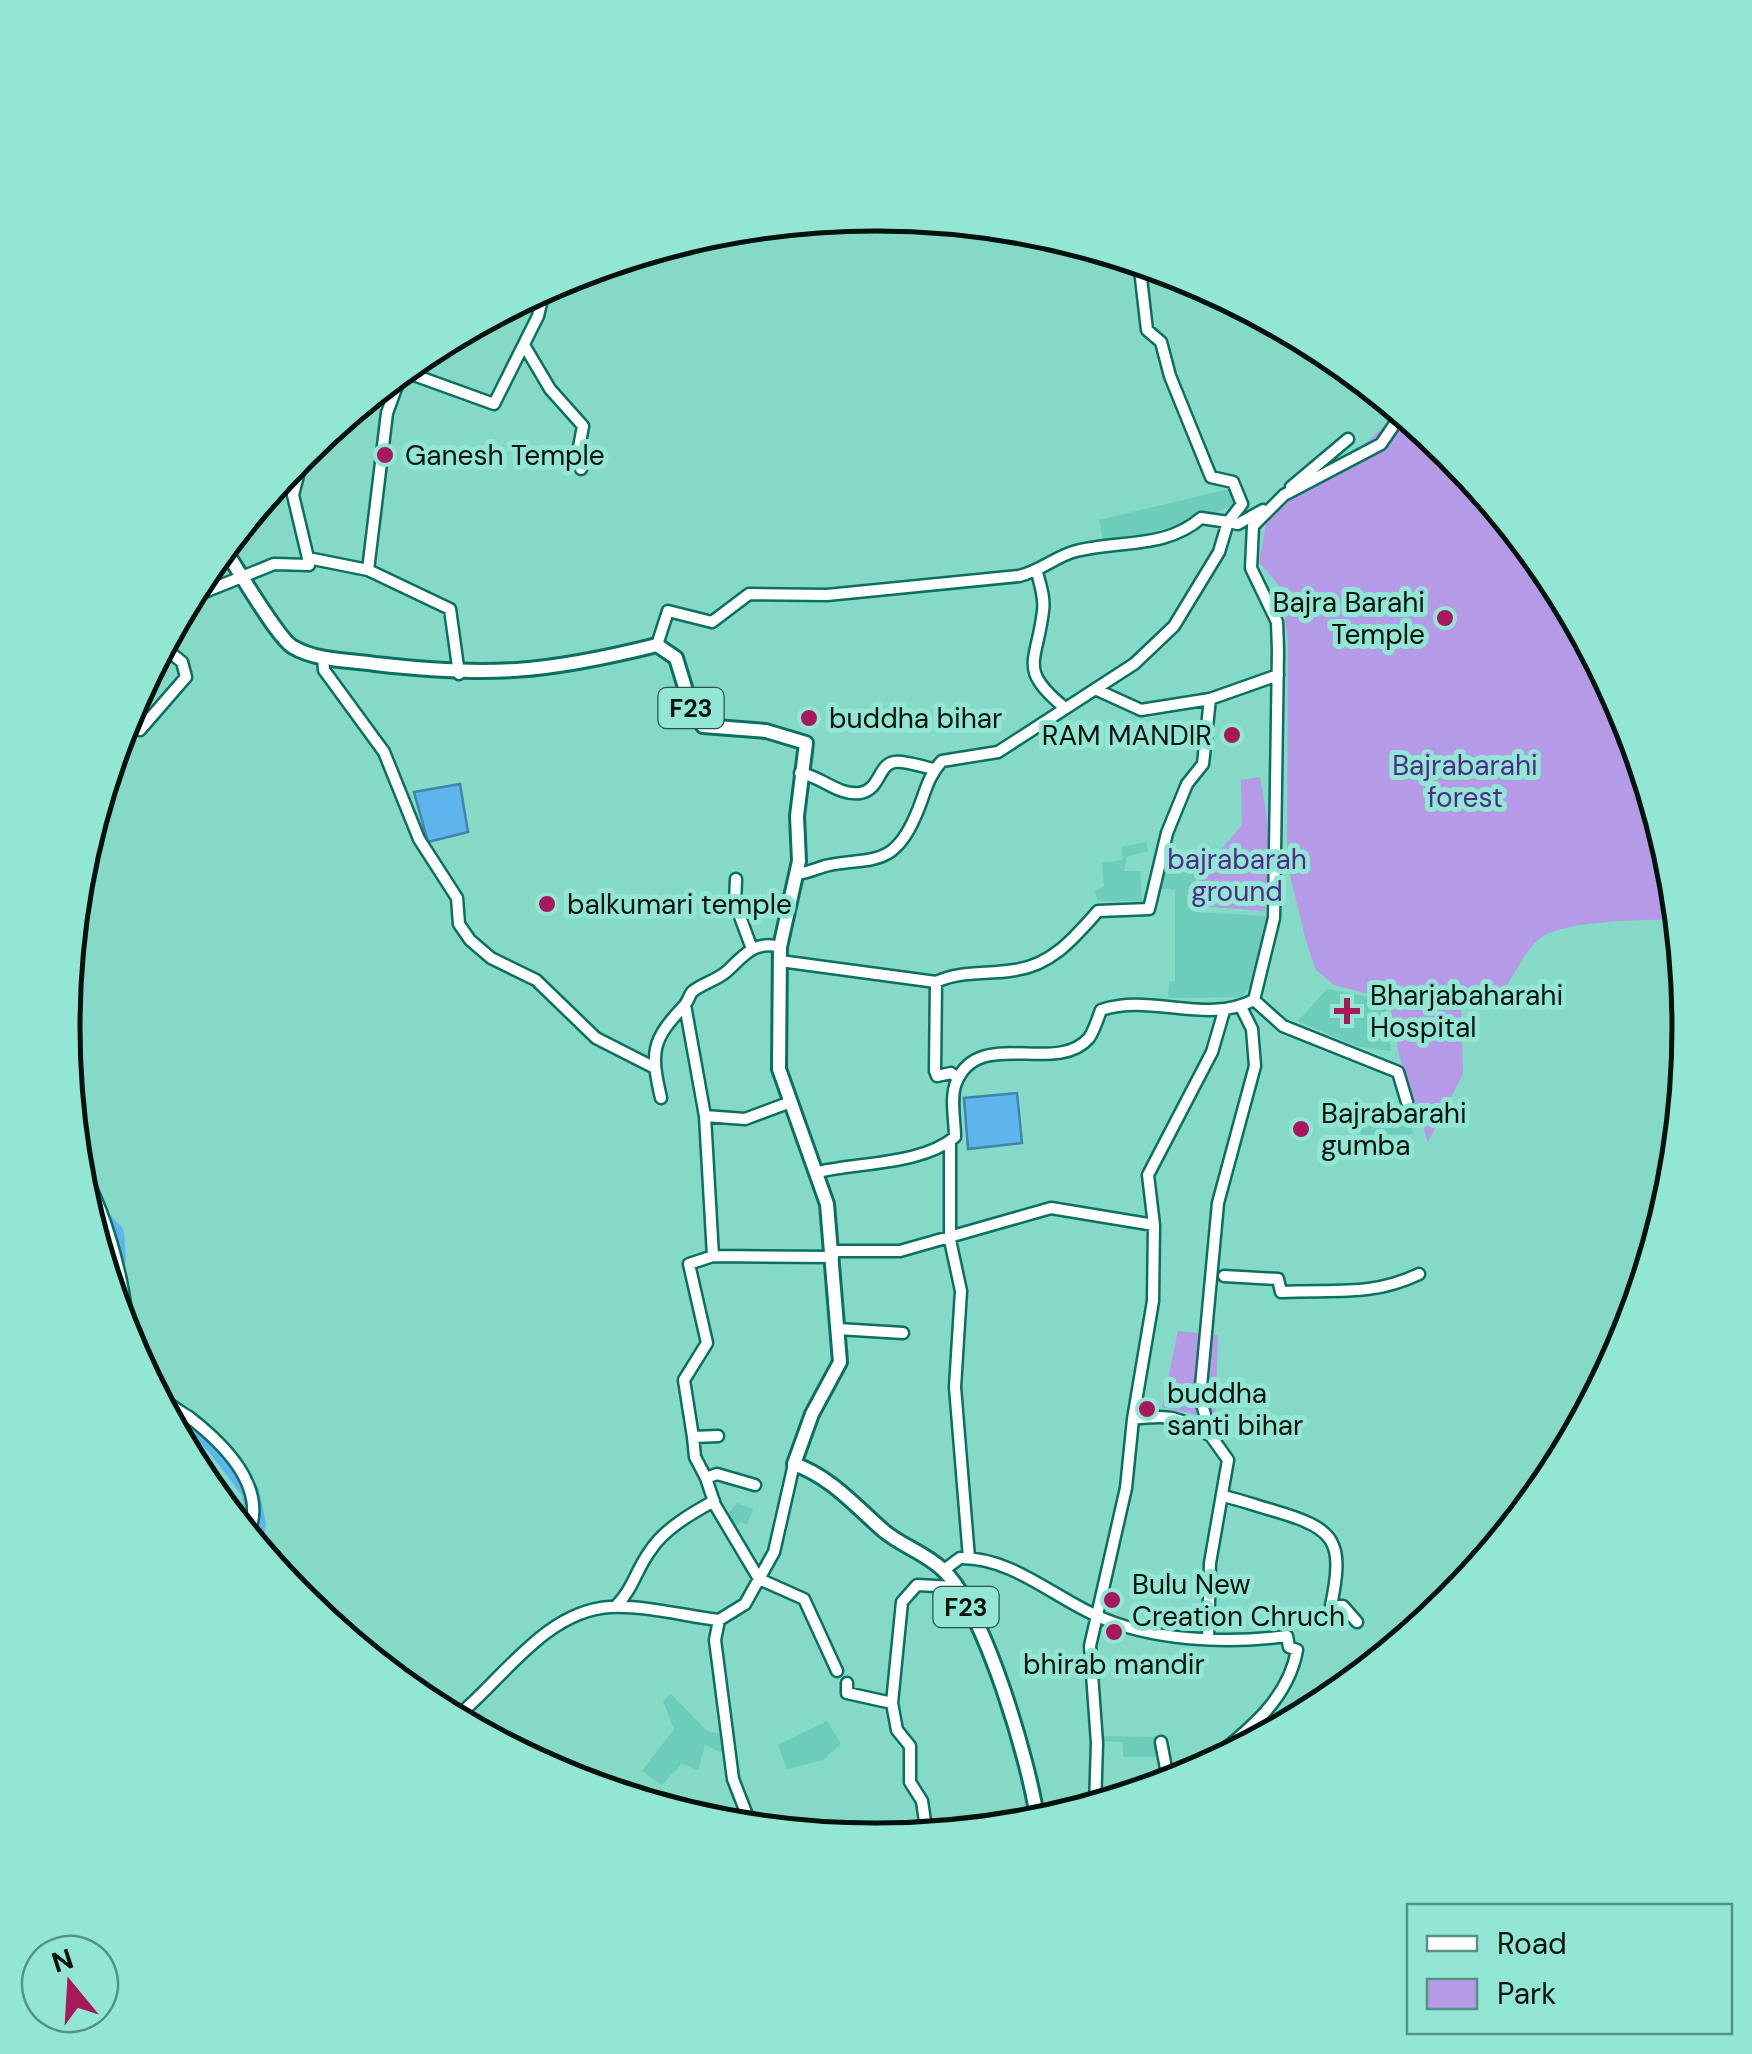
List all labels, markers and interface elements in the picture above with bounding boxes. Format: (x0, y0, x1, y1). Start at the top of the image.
place label: Ganesh Temple (405, 437, 605, 474)
marker: Ganesh Temple (374, 444, 396, 466)
place label: Bajra Barahi Temple (1273, 584, 1425, 653)
marker: Bajra Barahi Temple (1434, 607, 1456, 629)
road number: F23 (658, 688, 724, 728)
place label: buddha bihar (829, 700, 1002, 737)
marker: buddha bihar (798, 707, 820, 729)
place label: RAM MANDIR (1042, 717, 1212, 754)
marker: RAM MANDIR (1221, 724, 1243, 746)
park label: Bajrabarahi forest (1392, 747, 1538, 816)
park label: bajrabarah ground (1167, 841, 1307, 910)
place label: balkumari temple (567, 886, 792, 923)
marker: balkumari temple (536, 893, 558, 915)
place label: Bharjabaharahi Hospital (1370, 977, 1563, 1046)
marker: Bharjabaharahi Hospital (1334, 998, 1360, 1024)
place label: Bajrabarahi gumba (1321, 1095, 1467, 1164)
marker: Bajrabarahi gumba (1290, 1118, 1312, 1140)
place label: buddha santi bihar (1167, 1375, 1303, 1444)
marker: buddha santi bihar (1136, 1398, 1158, 1420)
place label: Bulu New Creation Chruch (1132, 1566, 1345, 1635)
road number: F23 (934, 1587, 998, 1627)
marker: Bulu New Creation Chruch (1101, 1589, 1123, 1611)
marker: bhirab mandir (1103, 1621, 1125, 1643)
place label: bhirab mandir (1023, 1646, 1205, 1683)
legend (1407, 1904, 1732, 2034)
text: Road (1497, 1924, 1567, 1963)
north arrow (20, 1934, 120, 2034)
text: N (47, 1940, 78, 1981)
text: Park (1497, 1974, 1556, 2013)

